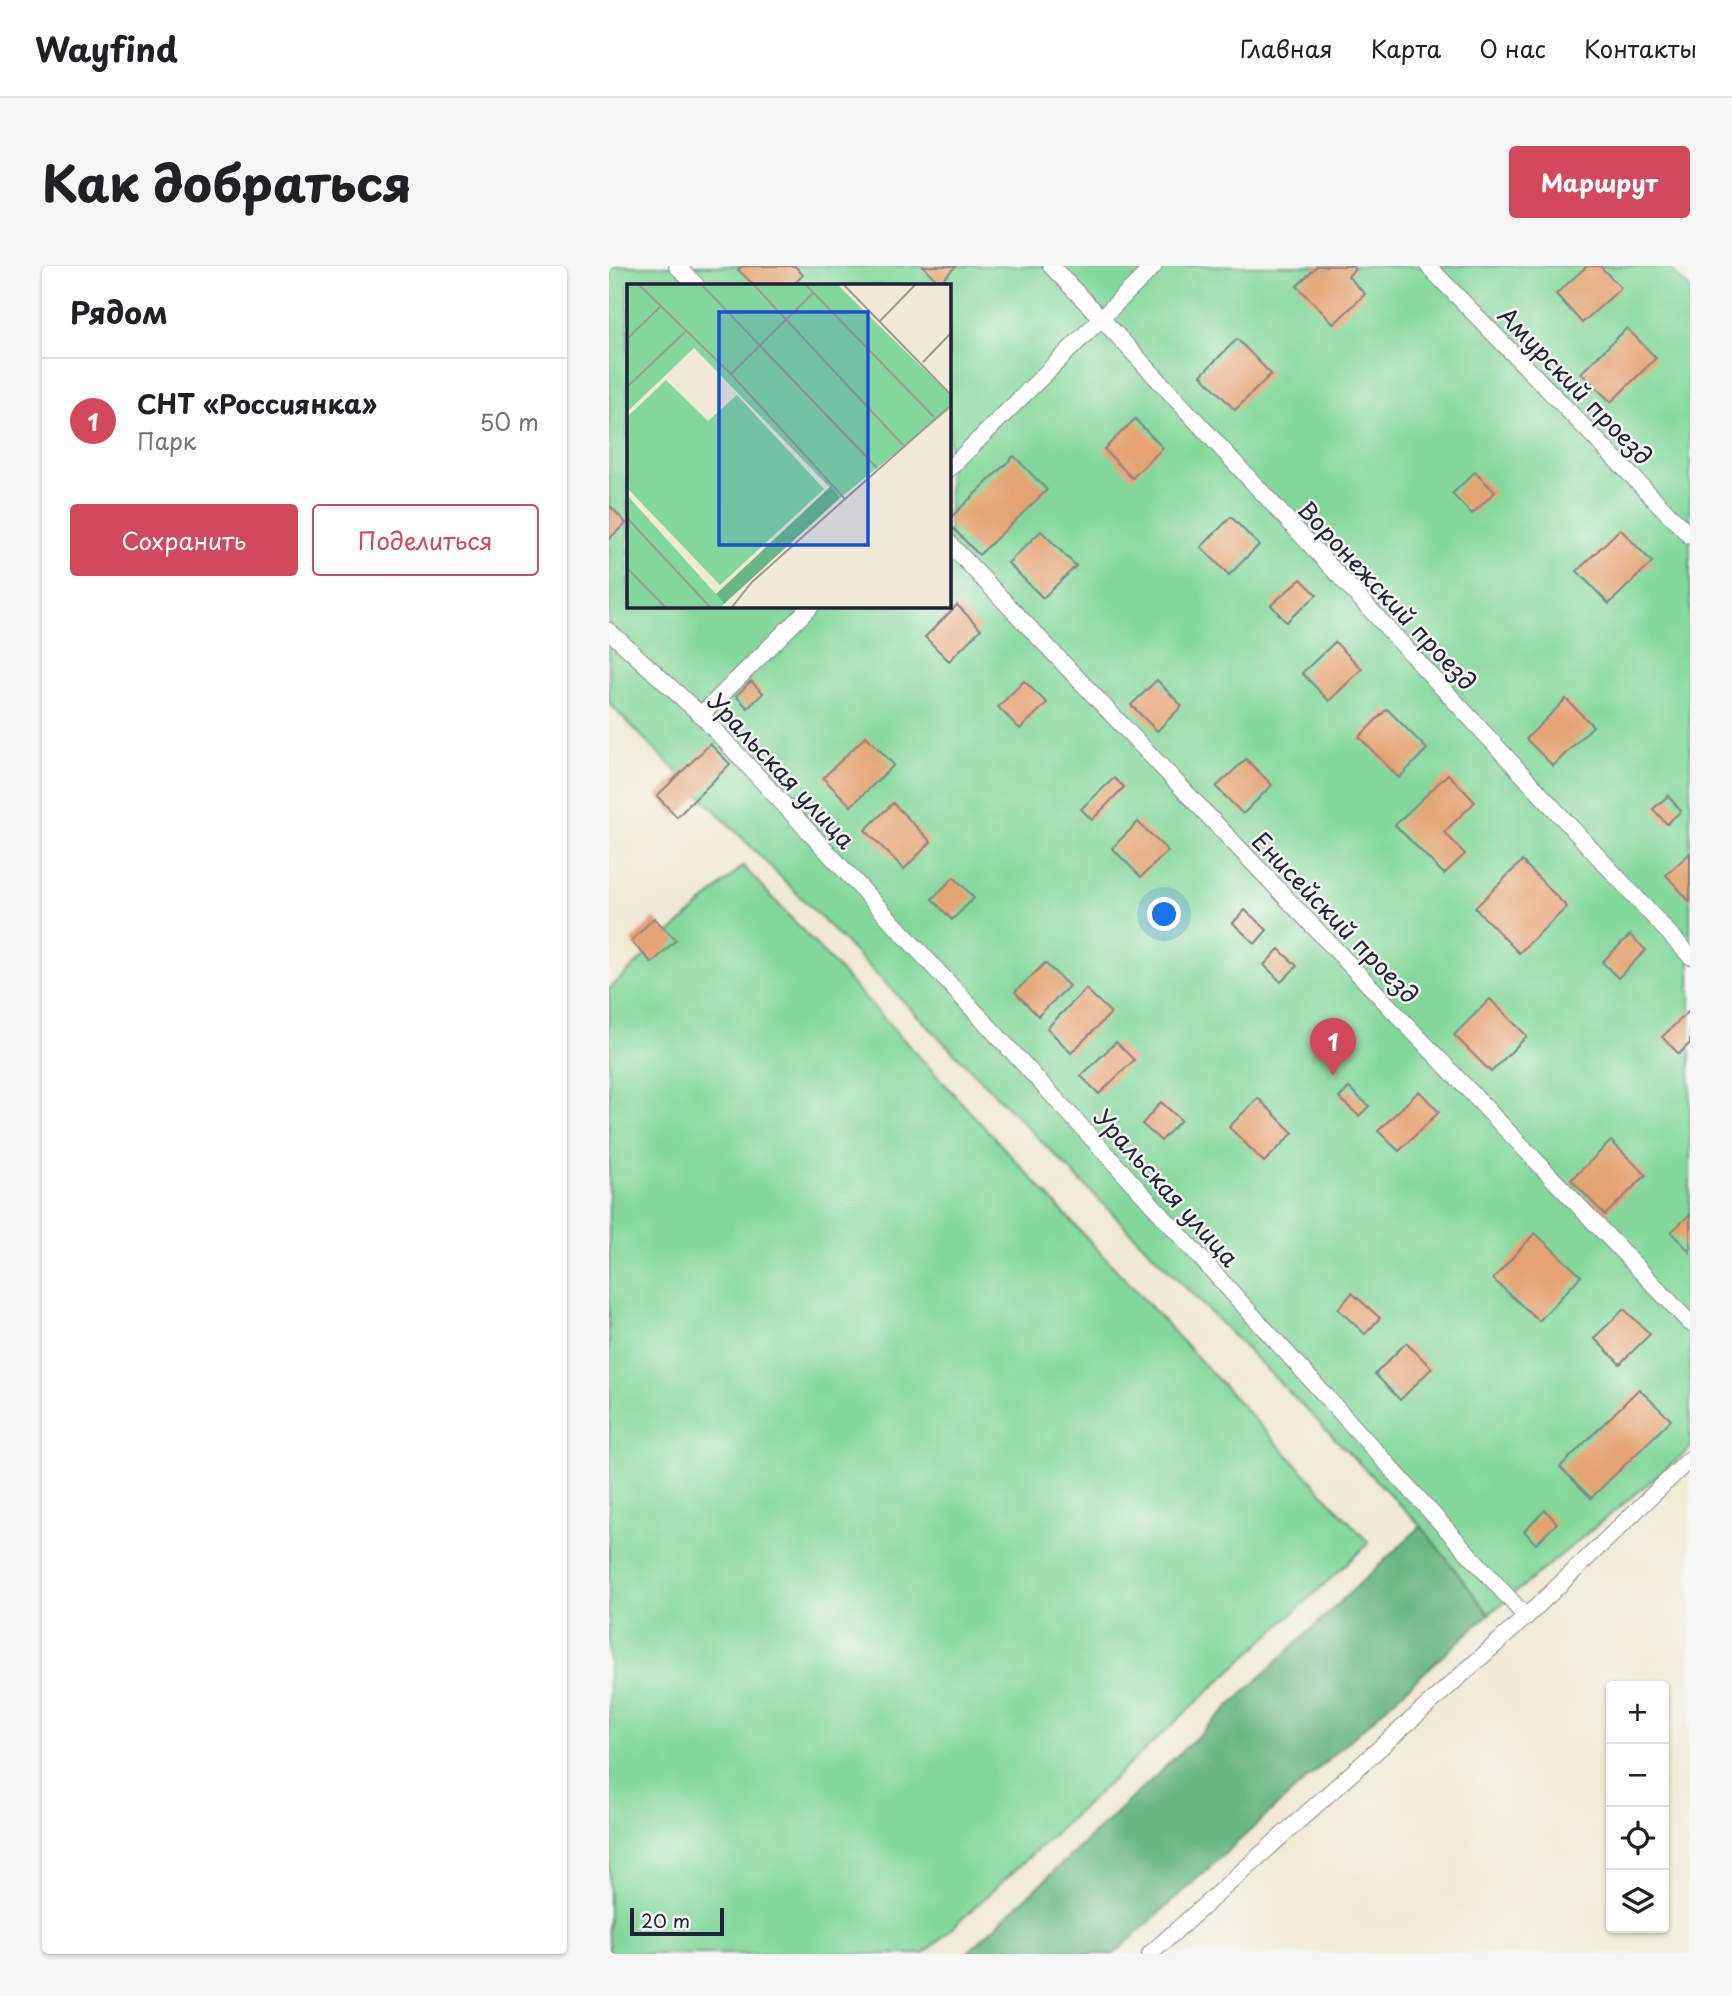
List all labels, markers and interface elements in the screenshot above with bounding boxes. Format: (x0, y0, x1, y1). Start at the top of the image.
text: Wayfind (35, 23, 178, 73)
text: Главная (1240, 30, 1333, 66)
text: Карта (1371, 30, 1441, 66)
text: О нас (1479, 30, 1546, 66)
text: Контакты (1584, 30, 1697, 66)
text: Как добраться (42, 145, 412, 219)
button: Маршрут (1509, 146, 1690, 218)
inset map (627, 284, 950, 607)
text: Рядом (70, 289, 168, 334)
street label: Амурский проезд (1490, 297, 1662, 473)
text: СНТ «Россиянка» (137, 384, 377, 423)
text: 1 (88, 404, 99, 439)
text: 50 m (479, 404, 539, 439)
text: Парк (137, 423, 196, 458)
street label: Воронежский проезд (1290, 492, 1486, 698)
button: Сохранить (70, 504, 298, 576)
button: Поделиться (312, 504, 539, 576)
street label: Уральская улица (700, 684, 864, 856)
street label: Енисейский проезд (1244, 823, 1428, 1011)
your location (1147, 897, 1181, 931)
pin: 1 (1310, 1018, 1356, 1076)
street label: Уральская улица (1086, 1100, 1248, 1274)
map controls (1606, 1681, 1669, 1933)
button: + (1606, 1681, 1669, 1744)
button: − (1606, 1744, 1669, 1807)
button: locate (1606, 1807, 1669, 1870)
button: layers (1606, 1870, 1669, 1933)
scale bar (630, 1905, 725, 1937)
text: 20 m (641, 1906, 690, 1934)

